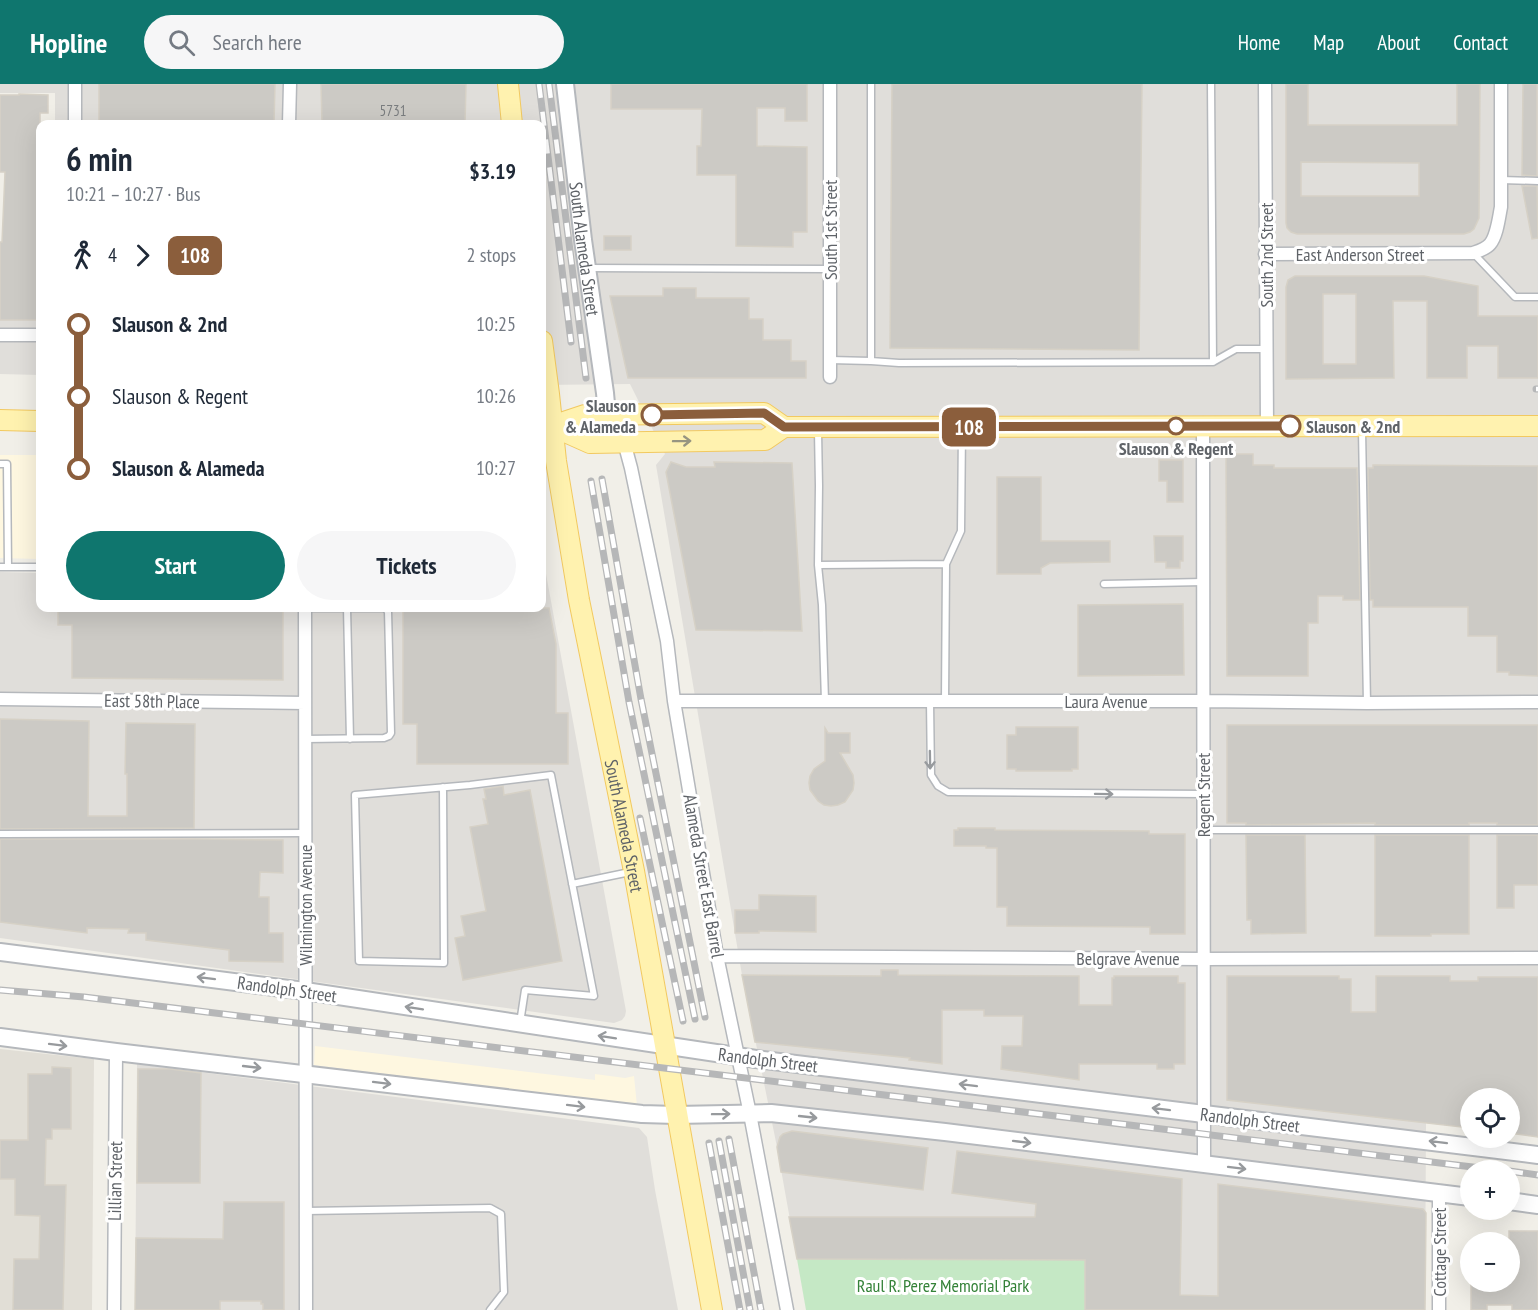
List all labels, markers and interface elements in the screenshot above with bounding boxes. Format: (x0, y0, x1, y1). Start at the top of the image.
search box (144, 15, 564, 69)
text: Hopline (30, 24, 108, 61)
icon: search (165, 26, 198, 59)
text: Search here (213, 28, 302, 56)
text: Home (1238, 29, 1280, 56)
text: Map (1313, 29, 1344, 56)
text: About (1377, 29, 1420, 56)
text: Contact (1453, 29, 1508, 56)
house number: 5731 (379, 101, 407, 120)
text: 6 min (66, 137, 133, 180)
text: $3.19 (469, 157, 516, 185)
street label: South 1st Street (819, 180, 842, 280)
text: 10:21 – 10:27 · Bus (66, 181, 201, 207)
street label: South Alameda Street (565, 181, 605, 317)
street label: South 2nd Street (1255, 203, 1278, 307)
icon: walk (66, 239, 99, 272)
icon: forward (126, 239, 159, 272)
text: 4 (108, 242, 117, 268)
text: 108 (180, 242, 210, 269)
text: 2 stops (467, 242, 516, 268)
street label: East Anderson Street (1296, 243, 1424, 266)
text: Slauson & 2nd (112, 310, 227, 338)
text: 10:25 (476, 311, 516, 337)
text: Slauson & Regent (112, 382, 248, 410)
text: 10:26 (476, 383, 516, 409)
place label: Slauson & Alameda (565, 394, 636, 438)
marker: Slauson & Alameda (641, 404, 663, 426)
line badge: 108 (934, 408, 1004, 446)
text: 108 (954, 414, 984, 441)
marker: Slauson & 2nd (1279, 415, 1301, 437)
place label: Slauson & 2nd (1306, 415, 1400, 438)
marker: Slauson & Regent (1167, 417, 1185, 435)
one-way arrow (672, 436, 692, 447)
place label: Slauson & Regent (1119, 437, 1234, 460)
text: Slauson & Alameda (112, 454, 265, 482)
text: 10:27 (476, 455, 516, 481)
button: Start (66, 531, 285, 600)
button: Tickets (297, 531, 516, 600)
street label: East 58th Place (104, 689, 200, 713)
street label: Laura Avenue (1064, 690, 1148, 713)
one-way arrow (925, 750, 936, 770)
street label: Regent Street (1192, 753, 1215, 837)
street label: South Alameda Street (600, 757, 649, 894)
one-way arrow (1093, 788, 1113, 800)
street label: Alameda Street East Barrel (678, 792, 730, 960)
street label: Wilmington Avenue (294, 845, 317, 965)
street label: Belgrave Avenue (1076, 947, 1180, 970)
street label: Randolph Street (236, 971, 338, 1007)
one-way arrow (196, 973, 216, 984)
one-way arrow (405, 1002, 425, 1013)
one-way arrow (598, 1032, 617, 1043)
one-way arrow (48, 1039, 67, 1050)
street label: Randolph Street (717, 1042, 819, 1078)
one-way arrow (241, 1062, 261, 1073)
one-way arrow (372, 1077, 391, 1088)
one-way arrow (958, 1079, 978, 1090)
map controls (1460, 1088, 1520, 1292)
button: locate (1460, 1088, 1520, 1148)
one-way arrow (565, 1100, 585, 1111)
street label: Randolph Street (1199, 1102, 1301, 1138)
one-way arrow (1152, 1103, 1172, 1114)
one-way arrow (711, 1108, 731, 1120)
one-way arrow (797, 1112, 817, 1123)
one-way arrow (1012, 1137, 1032, 1148)
one-way arrow (1429, 1137, 1449, 1148)
street label: Lillian Street (103, 1141, 127, 1221)
button: + (1460, 1160, 1520, 1220)
one-way arrow (1226, 1163, 1246, 1174)
street label: Cottage Street (1428, 1208, 1451, 1296)
button: − (1460, 1232, 1520, 1292)
park label: Raul R. Perez Memorial Park (857, 1274, 1029, 1297)

